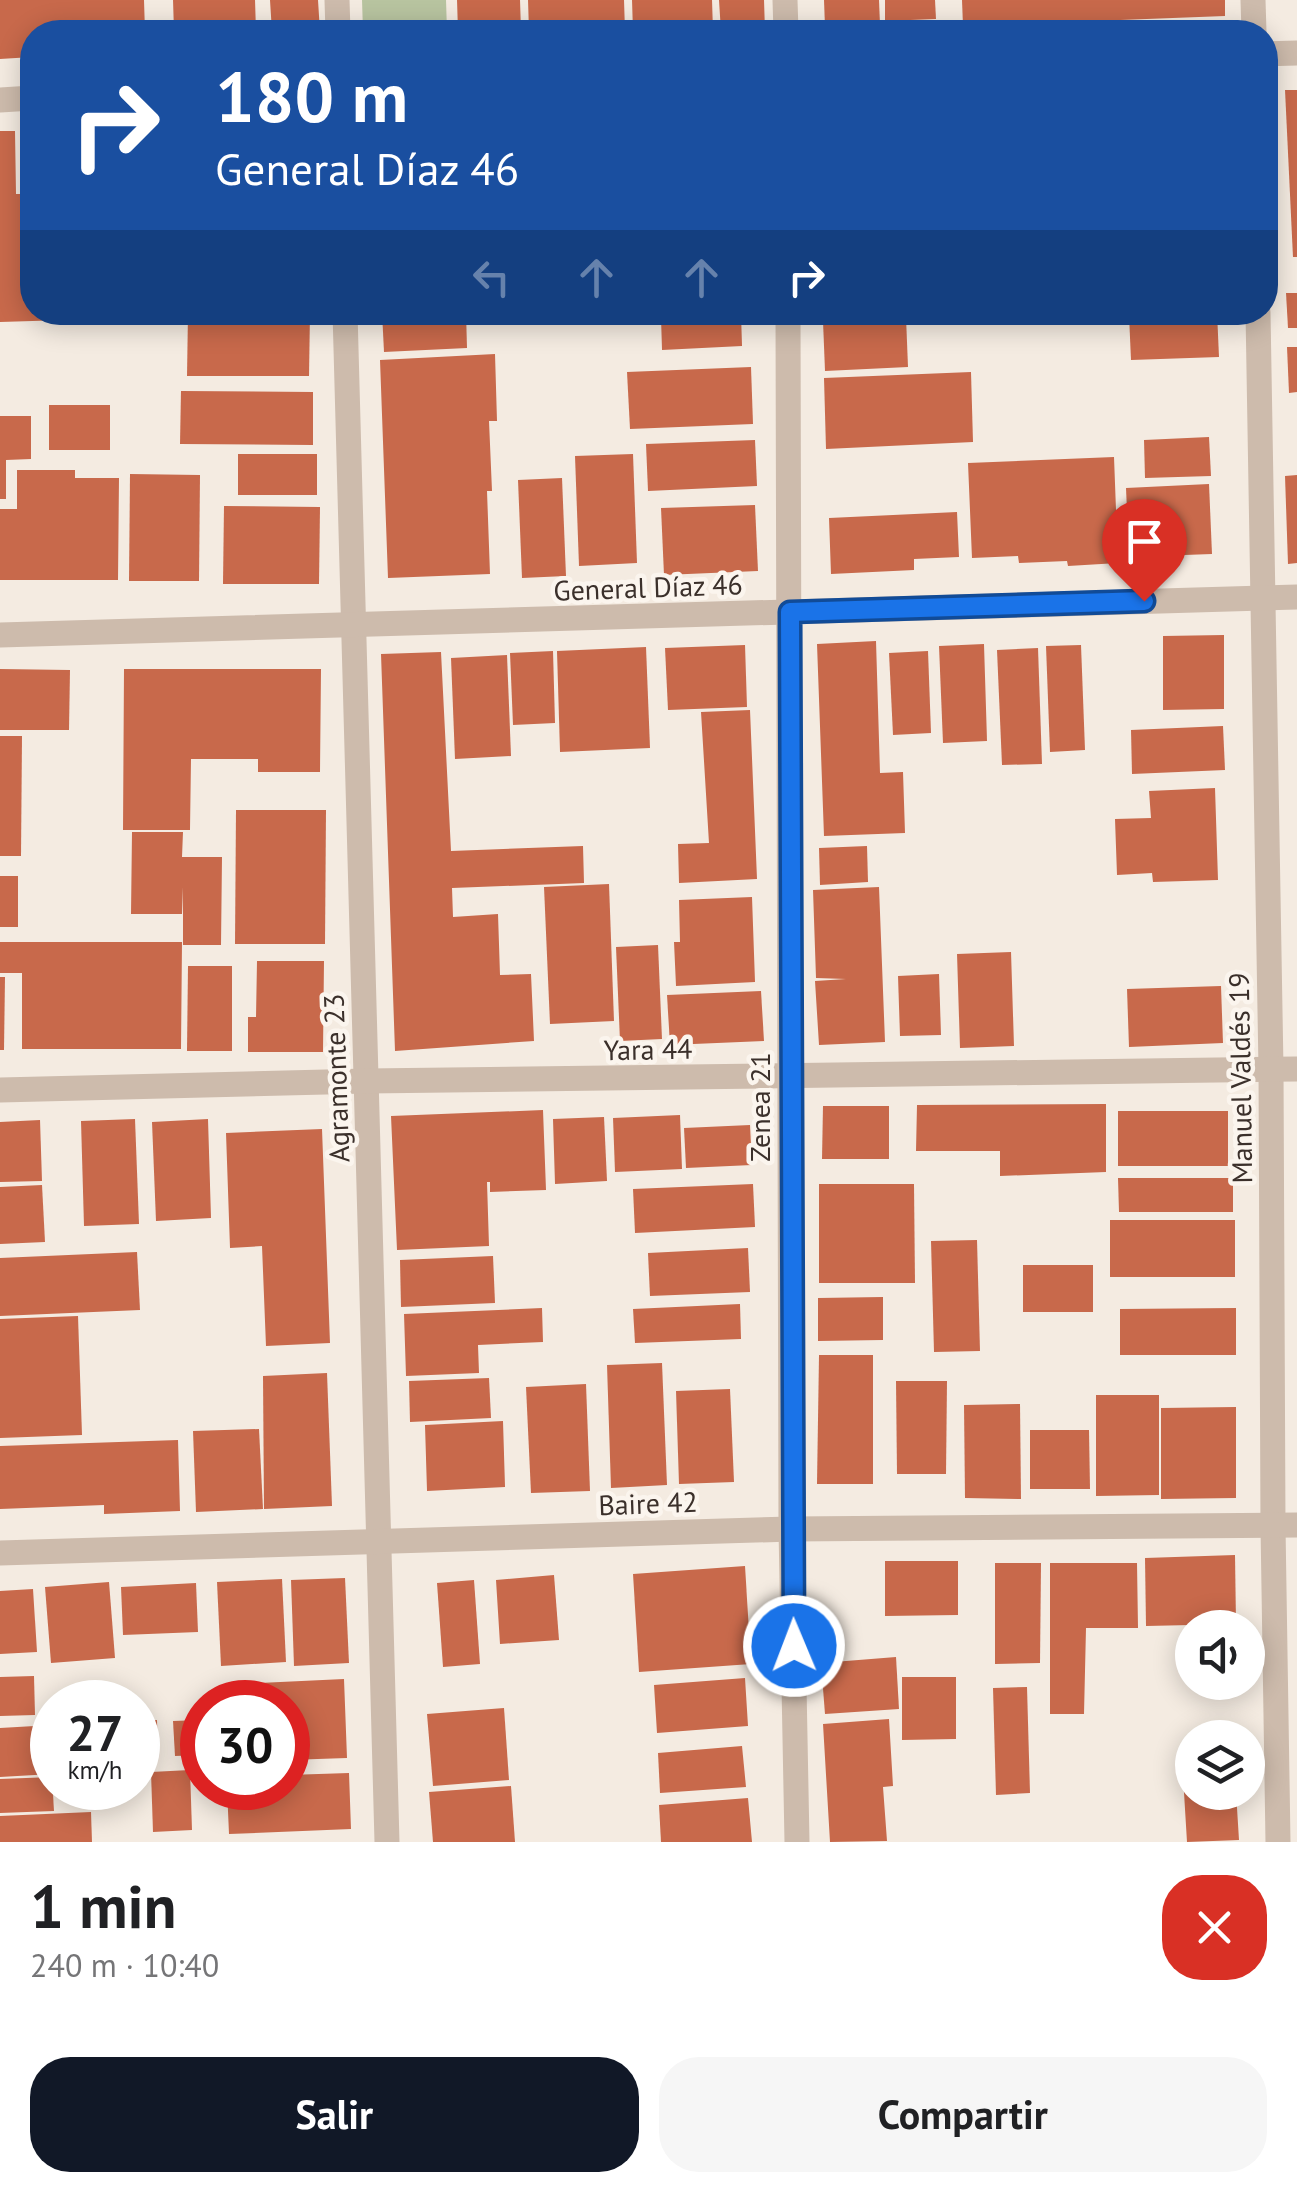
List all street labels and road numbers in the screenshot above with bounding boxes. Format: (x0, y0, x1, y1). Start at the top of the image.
street label: General Díaz 46 (553, 565, 743, 609)
street label: Manuel Valdés 19 (1220, 972, 1260, 1184)
street label: Agramonte 23 (315, 993, 357, 1163)
street label: Yara 44 (603, 1030, 693, 1068)
street label: Zenea 21 (741, 1052, 778, 1162)
street label: Baire 42 (598, 1483, 698, 1523)

